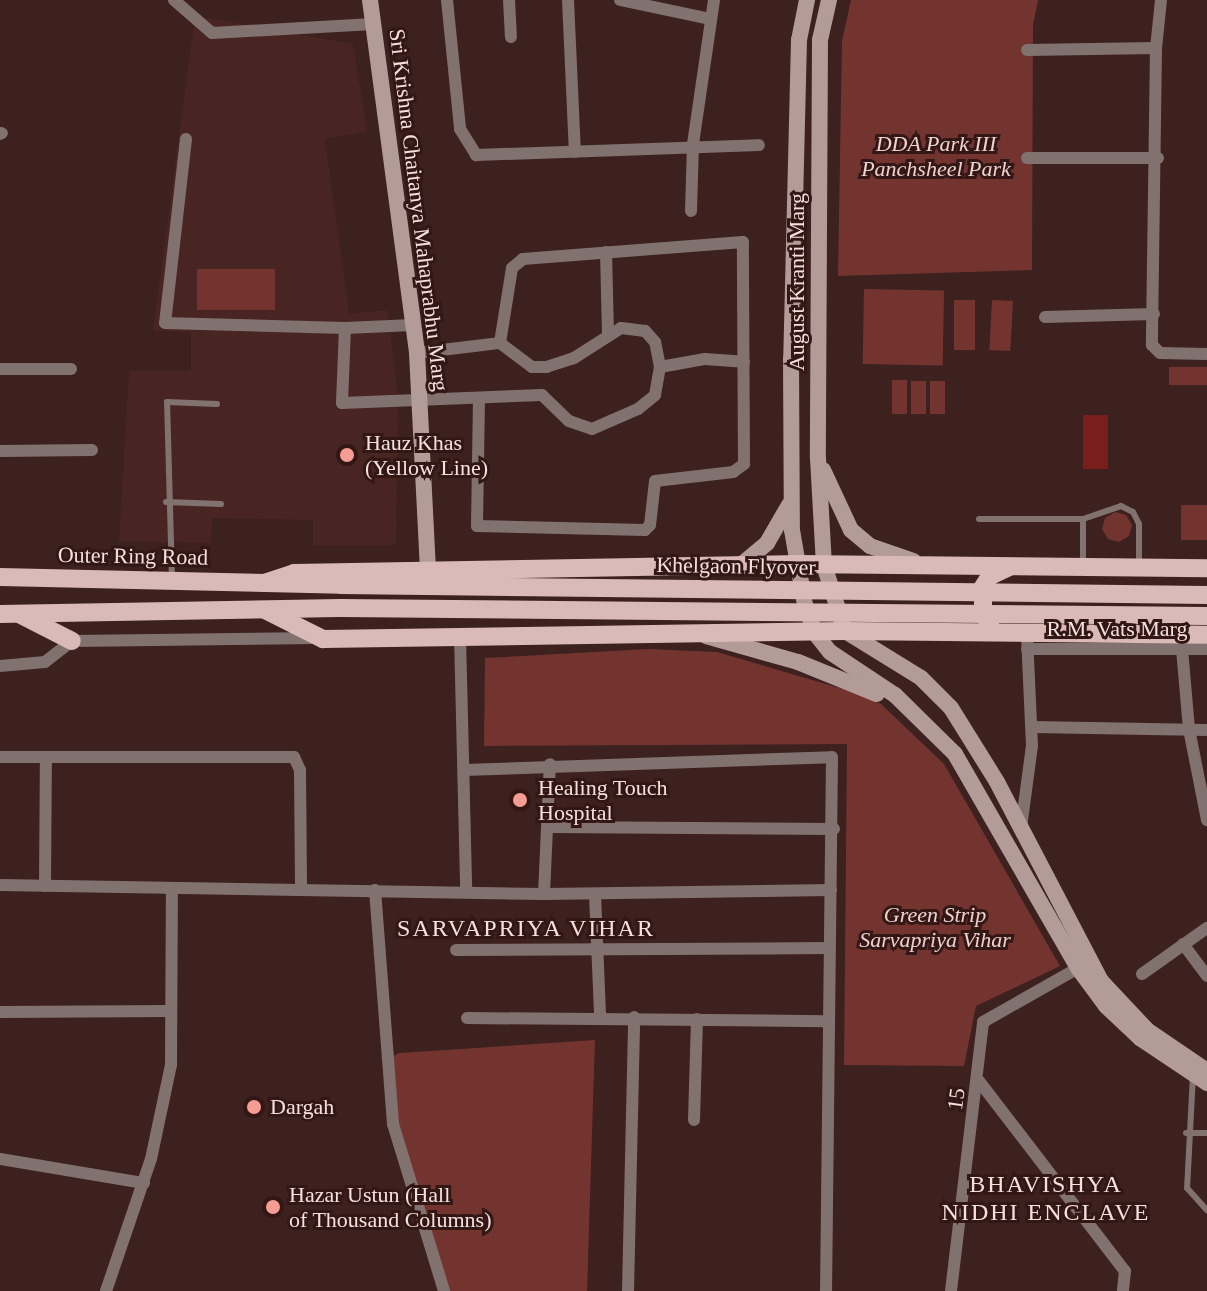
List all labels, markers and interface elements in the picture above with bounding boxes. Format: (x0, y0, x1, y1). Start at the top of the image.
street label: Sri Krishna Chaitanya Mahaprabhu Marg (384, 27, 454, 393)
park label: DDA Park III Panchsheel Park (861, 130, 1011, 182)
street label: August Kranti Marg (784, 193, 810, 371)
place label: Hauz Khas (Yellow Line) (365, 429, 488, 480)
marker: Hauz Khas (Yellow Line) (336, 444, 358, 466)
street label: Outer Ring Road (58, 541, 208, 571)
street label: Khelgaon Flyover (656, 551, 816, 581)
street label: R.M. Vats Marg (1046, 616, 1188, 642)
place label: Healing Touch Hospital (538, 774, 668, 826)
marker: Healing Touch Hospital (509, 789, 531, 811)
park label: Green Strip Sarvapriya Vihar (859, 901, 1011, 952)
district label: SARVAPRIYA VIHAR (396, 915, 656, 943)
street label: 15 (941, 1086, 971, 1112)
place label: Dargah (270, 1094, 334, 1120)
marker: Dargah (245, 1098, 263, 1116)
district label: BHAVISHYA NIDHI ENCLAVE (942, 1171, 1150, 1227)
place label: Hazar Ustun (Hall of Thousand Columns) (289, 1181, 492, 1232)
marker: Hazar Ustun (Hall of Thousand Columns) (264, 1198, 282, 1216)

